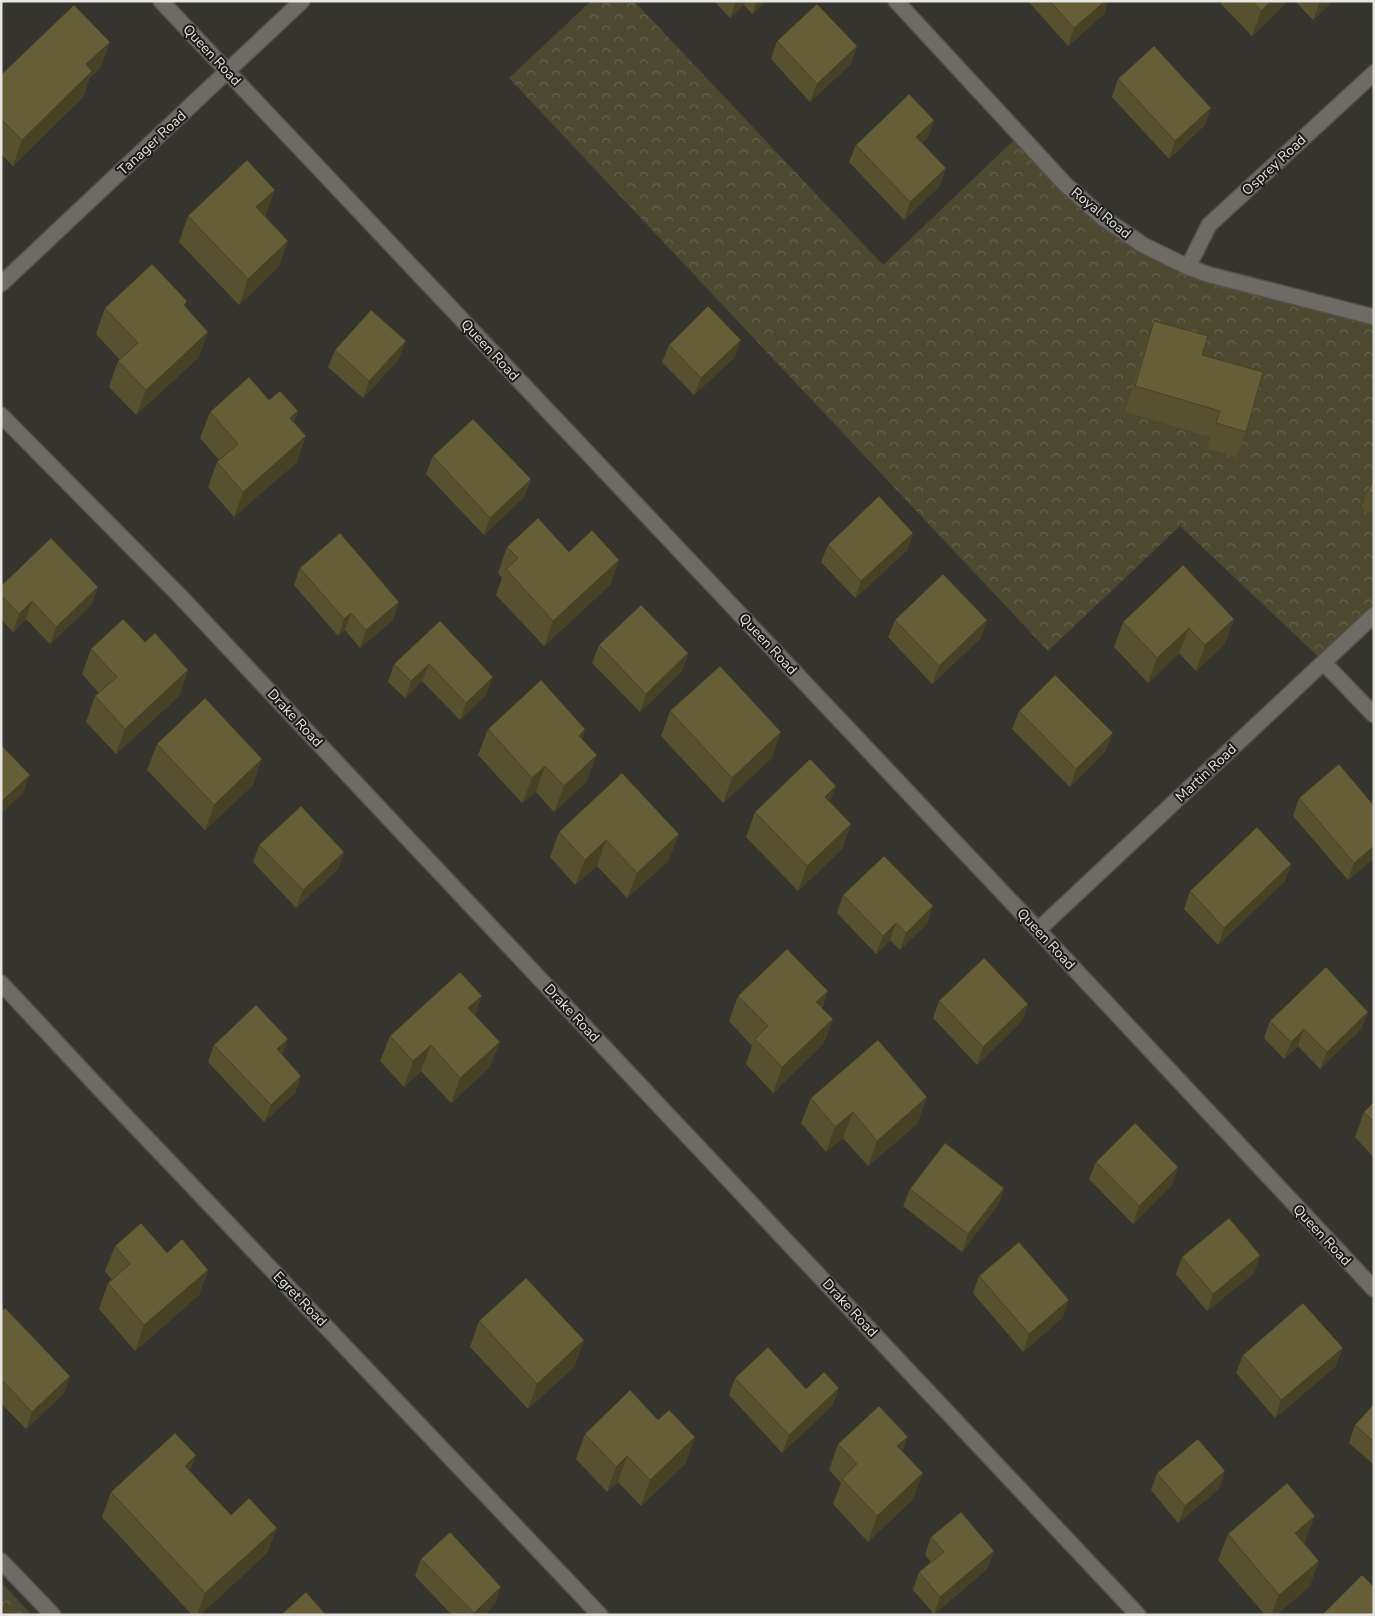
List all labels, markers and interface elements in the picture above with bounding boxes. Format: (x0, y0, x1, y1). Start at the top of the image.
street label: Queen Road (179, 20, 245, 90)
street label: Tanager Road (114, 106, 190, 180)
street label: Osprey Road (1238, 130, 1310, 200)
street label: Royal Road (1067, 183, 1135, 243)
street label: Queen Road (457, 315, 523, 385)
street label: Queen Road (735, 609, 801, 679)
street label: Drake Road (263, 685, 327, 751)
street label: Martin Road (1171, 740, 1241, 806)
street label: Queen Road (1013, 904, 1079, 974)
street label: Drake Road (540, 980, 604, 1046)
street label: Queen Road (1289, 1200, 1355, 1270)
street label: Egret Road (269, 1267, 331, 1331)
street label: Drake Road (818, 1275, 882, 1341)

